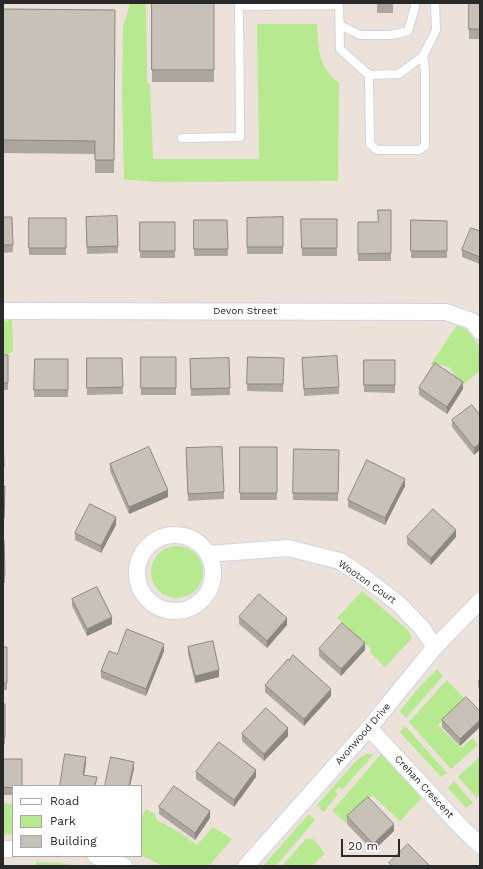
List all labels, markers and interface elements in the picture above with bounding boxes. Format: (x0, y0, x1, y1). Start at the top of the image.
street label: Devon Street (213, 305, 277, 317)
street label: Wooton Court (336, 558, 398, 606)
street label: Avonwood Drive (333, 701, 393, 767)
street label: Crehan Crescent (392, 753, 456, 821)
legend (12, 785, 142, 857)
text: Road (50, 794, 79, 808)
text: Park (50, 814, 76, 828)
scale bar (343, 831, 402, 857)
text: Building (50, 834, 97, 848)
text: 20 m (348, 839, 378, 853)

